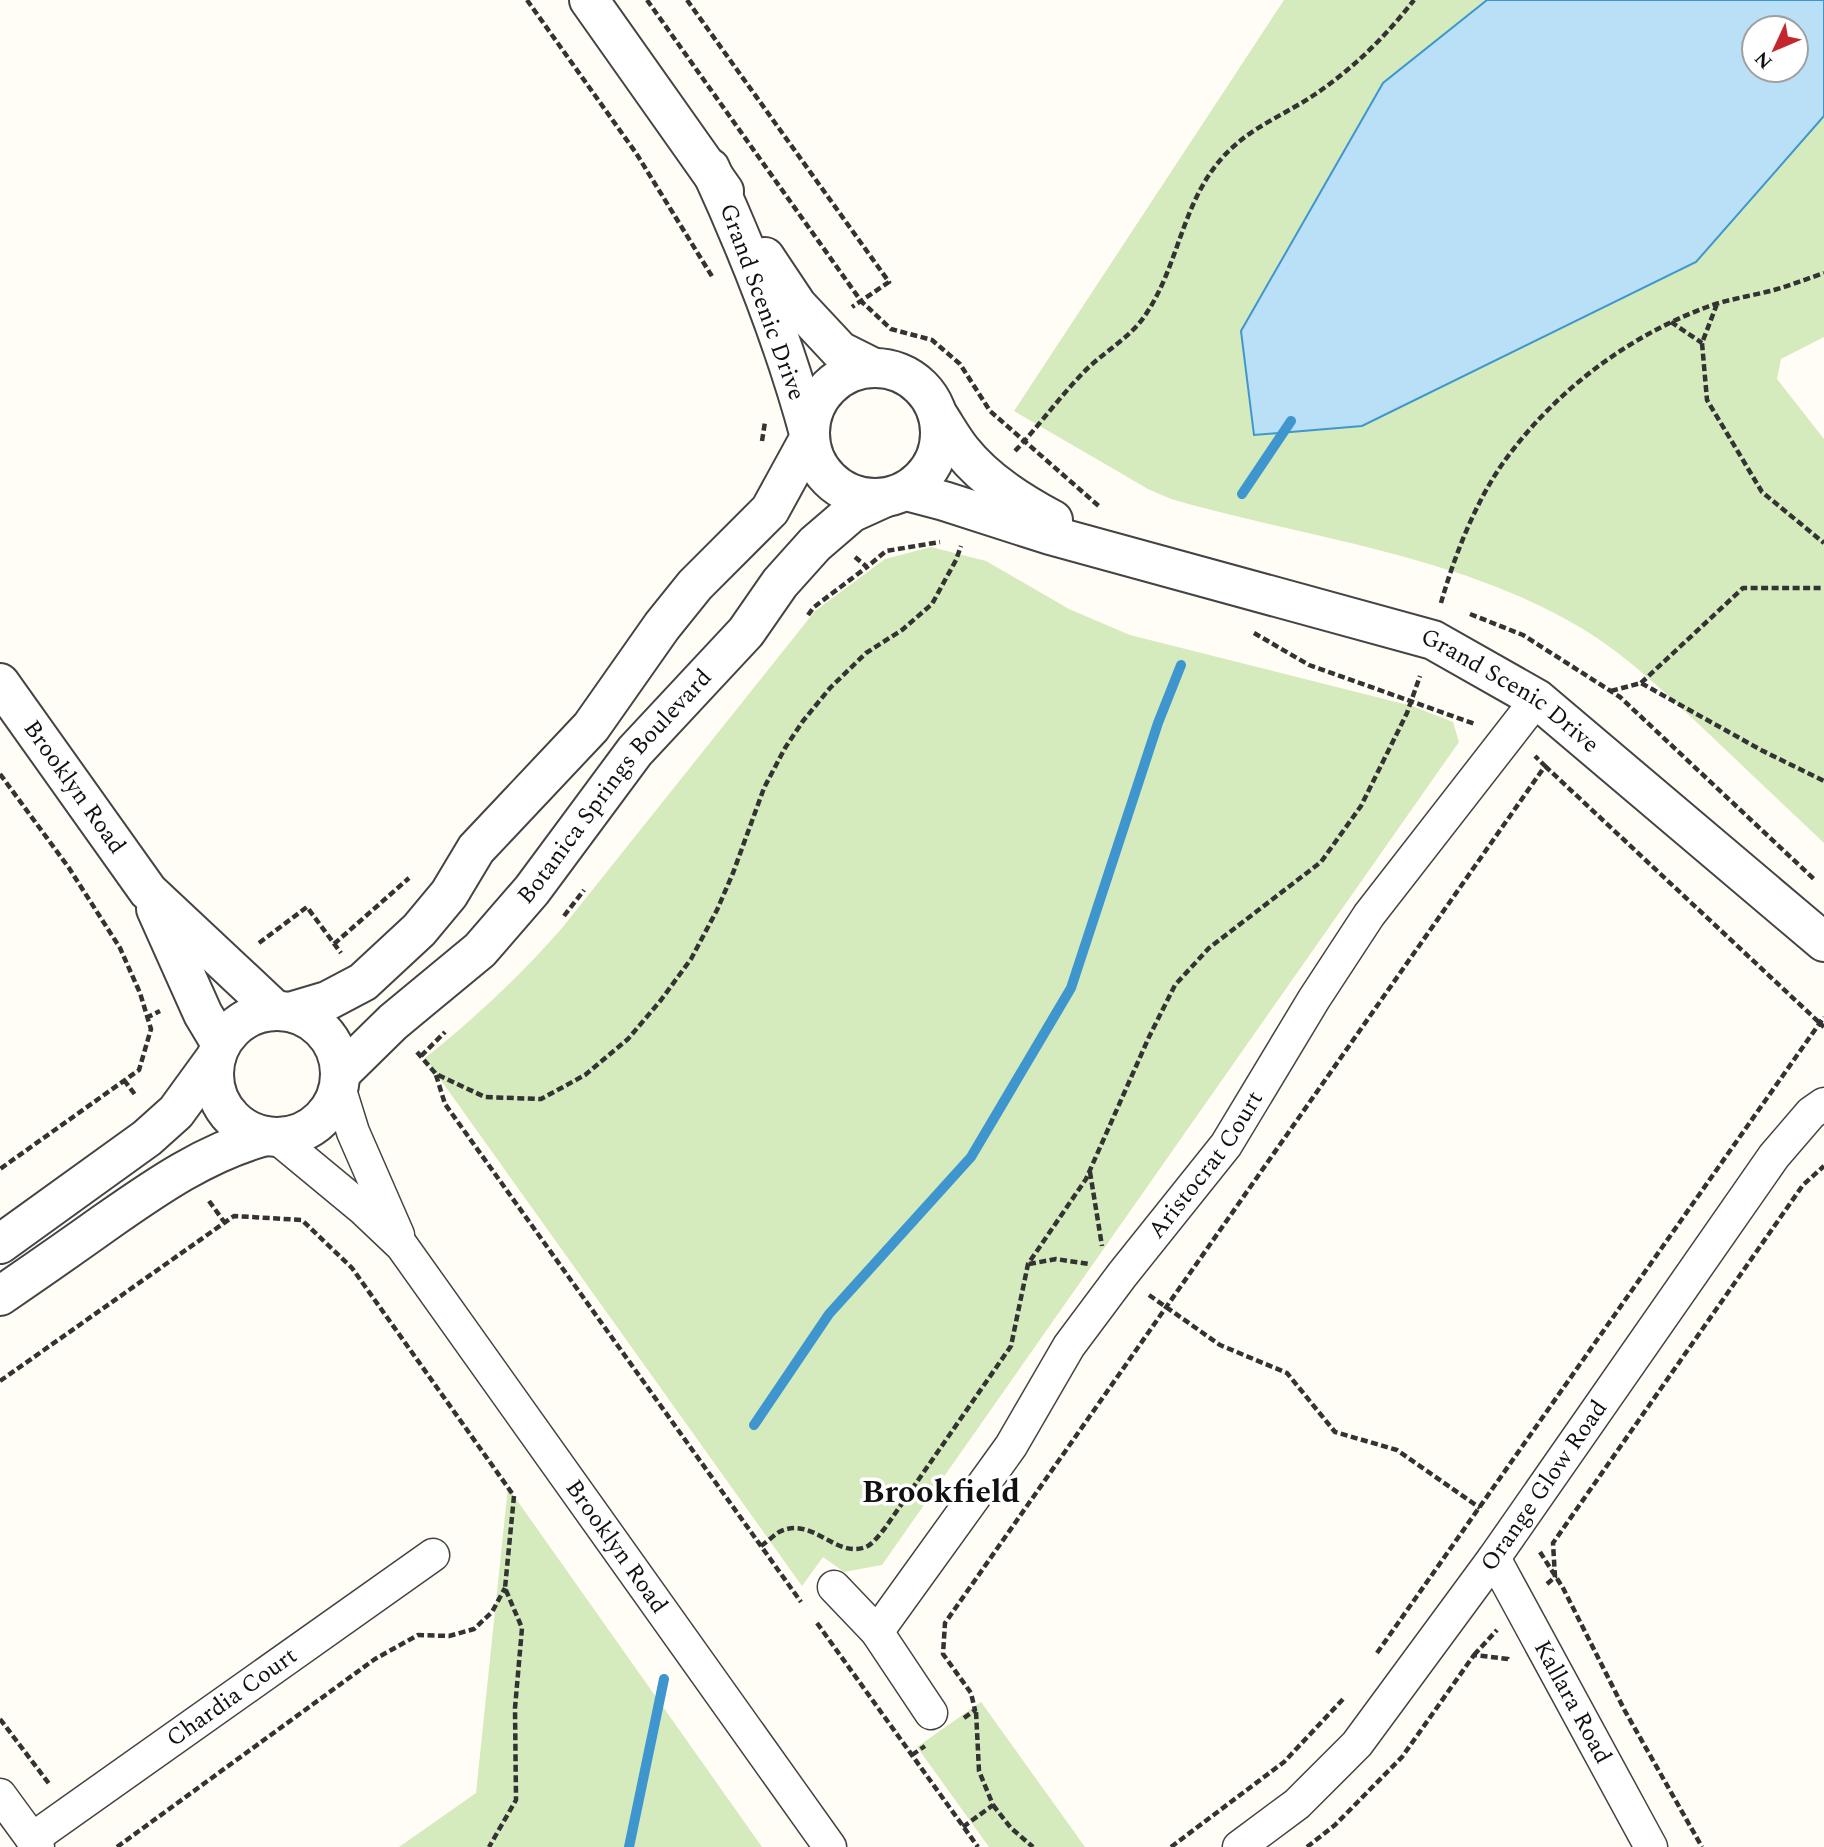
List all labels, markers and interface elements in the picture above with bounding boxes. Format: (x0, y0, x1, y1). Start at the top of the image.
north arrow (1740, 14, 1810, 84)
text: N (1748, 44, 1780, 75)
street label: Grand Scenic Drive (710, 198, 814, 406)
street label: Grand Scenic Drive (1417, 620, 1607, 762)
street label: Botanica Springs Boulevard (509, 661, 721, 913)
street label: Brooklyn Road (14, 713, 134, 862)
street label: Aristocrat Court (1139, 1084, 1272, 1247)
street label: Orange Glow Road (1472, 1393, 1617, 1579)
district label: Brookfield (862, 1468, 1020, 1517)
street label: Brooklyn Road (556, 1472, 677, 1621)
street label: Kallara Road (1524, 1634, 1621, 1770)
street label: Chardia Court (159, 1638, 305, 1756)

